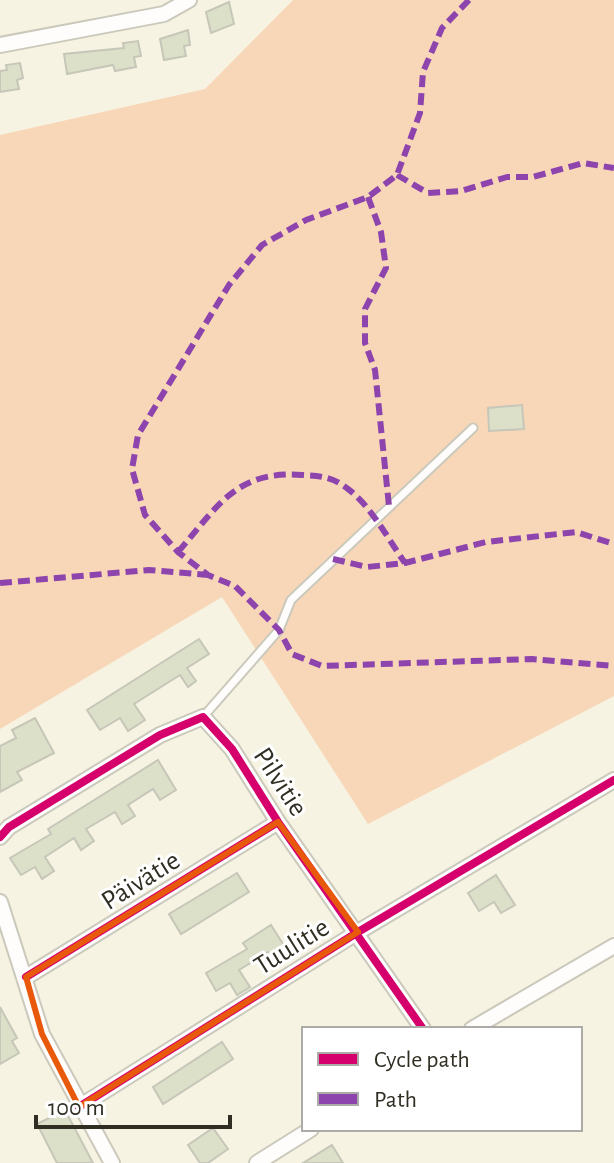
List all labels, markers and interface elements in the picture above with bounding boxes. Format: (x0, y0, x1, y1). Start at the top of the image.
street label: Pilvitie (248, 743, 312, 821)
street label: Päivätie (97, 846, 185, 916)
street label: Tuulitie (250, 913, 334, 981)
legend (302, 1027, 582, 1131)
text: Cycle path (374, 1048, 470, 1072)
scale bar (36, 1079, 230, 1129)
text: Path (374, 1088, 417, 1112)
text: 100 m (48, 1096, 105, 1120)

